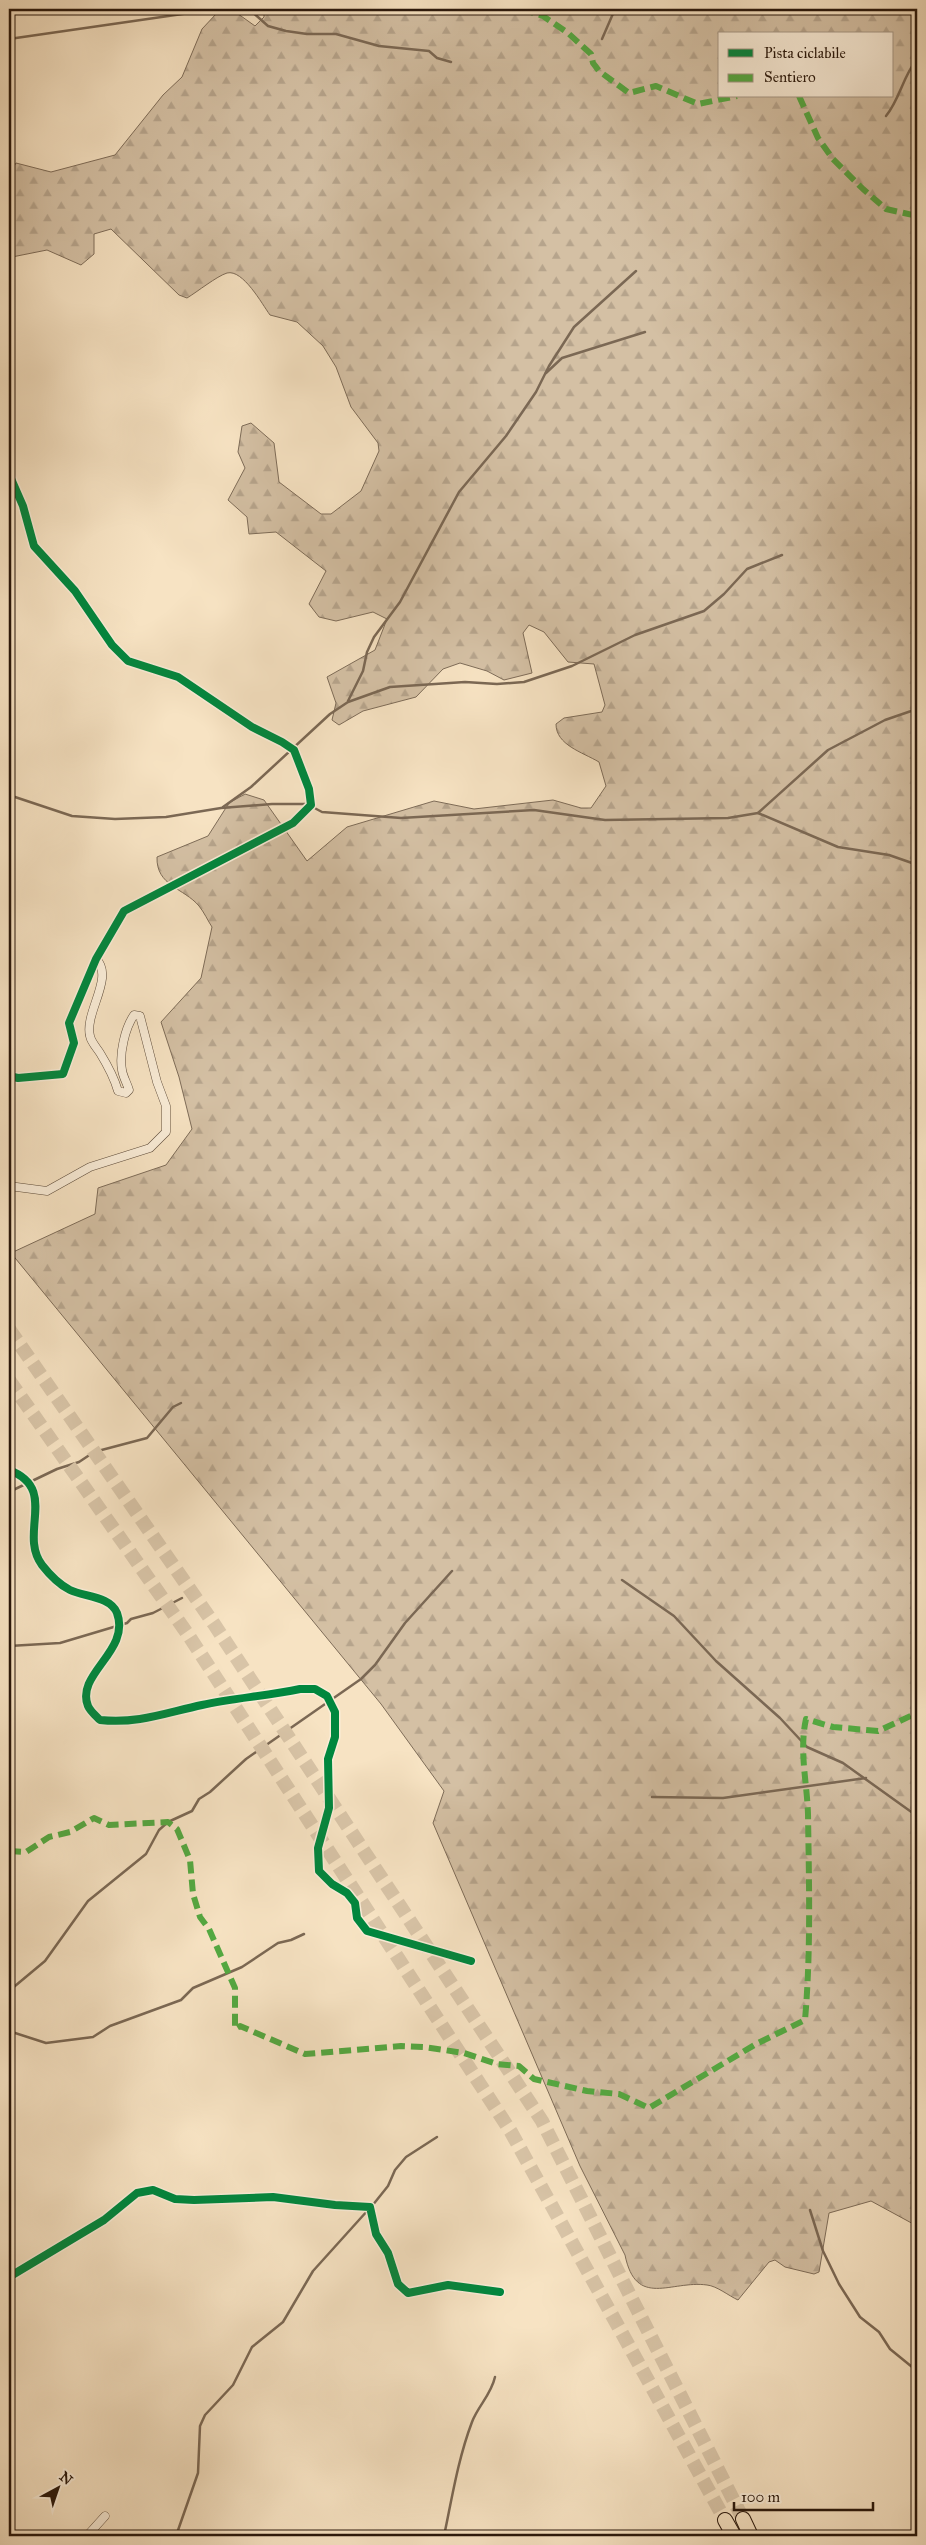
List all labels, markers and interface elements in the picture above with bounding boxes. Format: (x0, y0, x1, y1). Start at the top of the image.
legend (718, 32, 894, 98)
text: Pista ciclabile (764, 44, 846, 62)
text: Sentiero (764, 68, 816, 86)
north arrow (32, 2462, 82, 2512)
text: N (56, 2468, 76, 2489)
scale bar (734, 2480, 872, 2512)
text: 100 m (741, 2488, 781, 2506)

